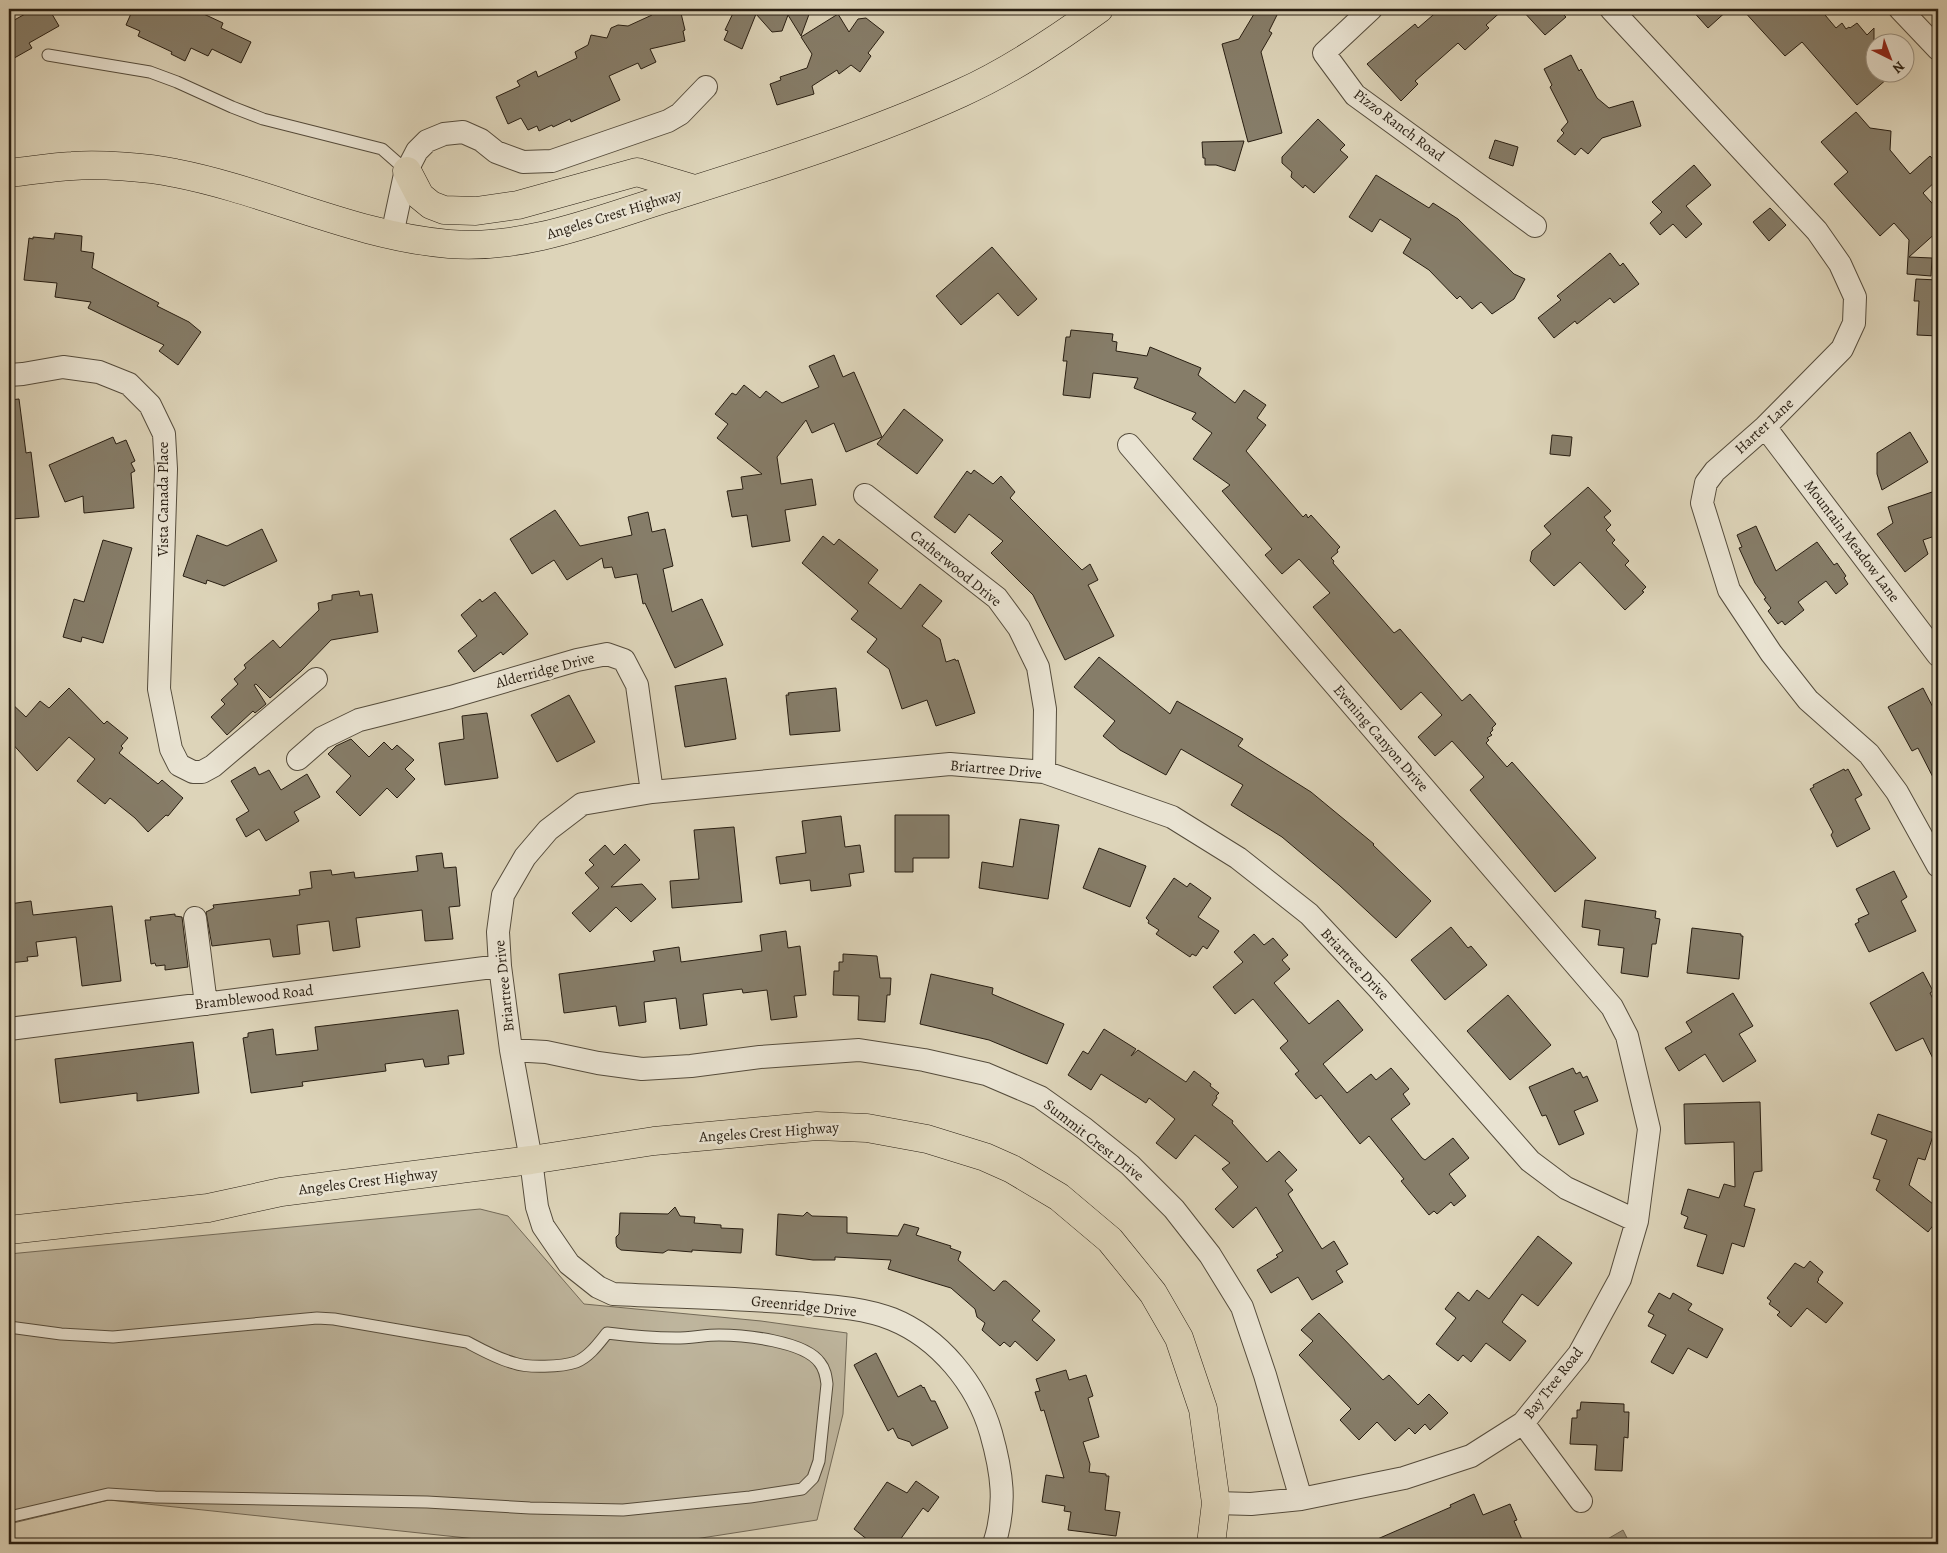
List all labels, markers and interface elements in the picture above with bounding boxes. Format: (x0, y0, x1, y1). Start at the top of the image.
north arrow (1864, 32, 1914, 82)
text: N (1888, 57, 1909, 78)
street label: Pizzo Ranch Road (1349, 84, 1449, 166)
street label: Angeles Crest Highway (543, 184, 684, 244)
street label: Harter Lane (1730, 393, 1798, 458)
street label: Vista Canada Place (153, 441, 173, 558)
street label: Mountain Meadow Lane (1799, 476, 1905, 606)
street label: Catherwood Drive (906, 525, 1006, 611)
street label: Alderridge Drive (492, 647, 597, 693)
street label: Evening Canyon Drive (1329, 680, 1433, 796)
street label: Briartree Drive (949, 755, 1043, 783)
street label: Briartree Drive (1316, 923, 1394, 1005)
street label: Briartree Drive (489, 939, 519, 1033)
street label: Bramblewood Road (194, 980, 315, 1014)
street label: Summit Crest Drive (1040, 1094, 1149, 1186)
street label: Angeles Crest Highway (697, 1117, 840, 1147)
street label: Angeles Crest Highway (296, 1163, 439, 1200)
street label: Greenridge Drive (750, 1291, 858, 1322)
street label: Bay Tree Road (1519, 1342, 1588, 1423)

